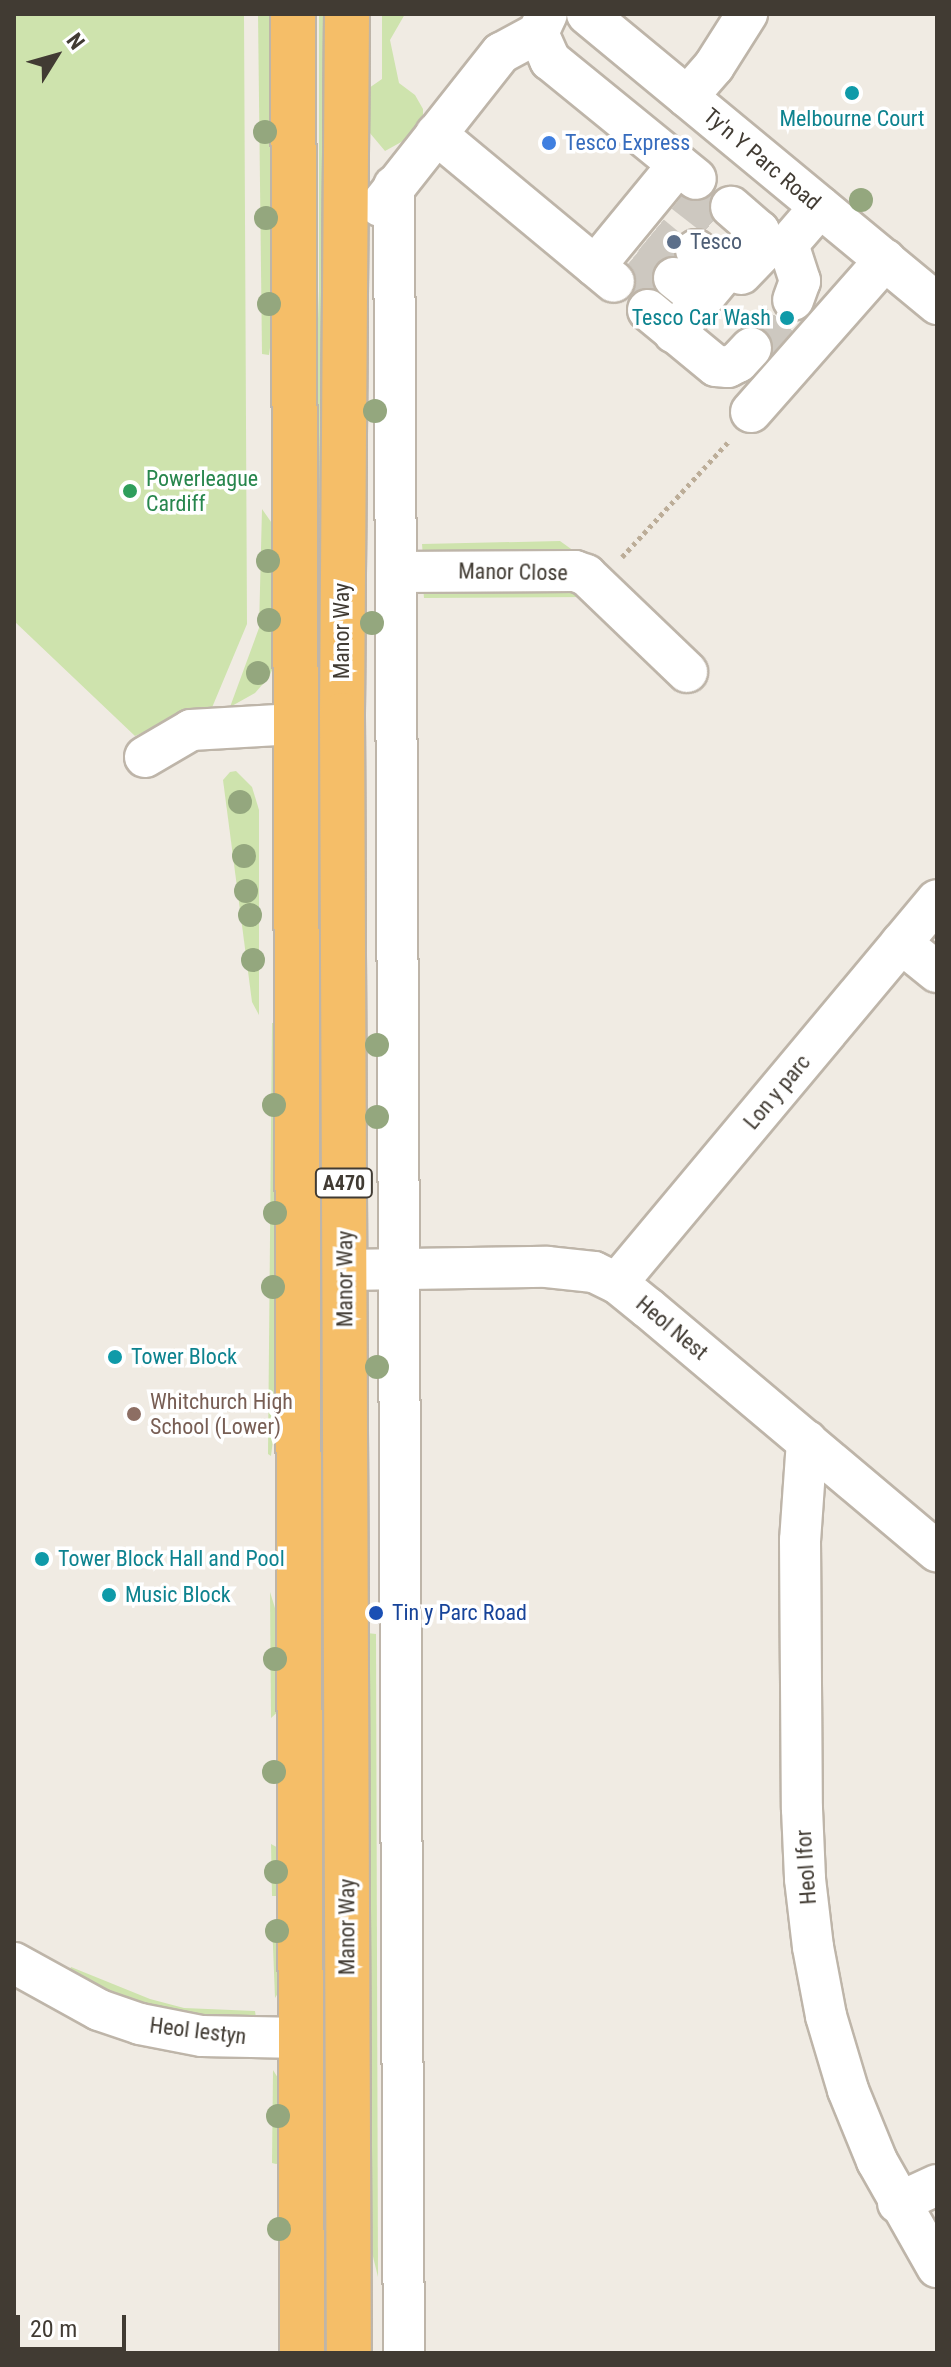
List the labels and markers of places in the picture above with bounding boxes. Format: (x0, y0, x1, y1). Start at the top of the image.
marker: Melbourne Court (843, 84, 861, 102)
place label: Melbourne Court (779, 106, 925, 132)
place label: Tesco Express (565, 130, 690, 156)
marker: Tesco Express (540, 134, 558, 152)
place label: Tesco (690, 229, 742, 255)
marker: Tesco (665, 233, 683, 251)
place label: Tesco Car Wash (632, 305, 771, 331)
marker: Tesco Car Wash (778, 309, 796, 327)
place label: Powerleague Cardiff (146, 465, 258, 516)
marker: Powerleague Cardiff (121, 482, 139, 500)
place label: Tower Block (131, 1344, 237, 1370)
marker: Tower Block (106, 1348, 124, 1366)
place label: Whitchurch High School (Lower) (150, 1388, 293, 1440)
marker: Whitchurch High School (Lower) (125, 1405, 143, 1423)
place label: Tower Block Hall and Pool (58, 1546, 285, 1572)
marker: Tower Block Hall and Pool (33, 1550, 51, 1568)
place label: Music Block (125, 1582, 231, 1608)
marker: Music Block (100, 1586, 118, 1604)
place label: Tin y Parc Road (392, 1600, 527, 1626)
marker: Tin y Parc Road (367, 1604, 385, 1622)

